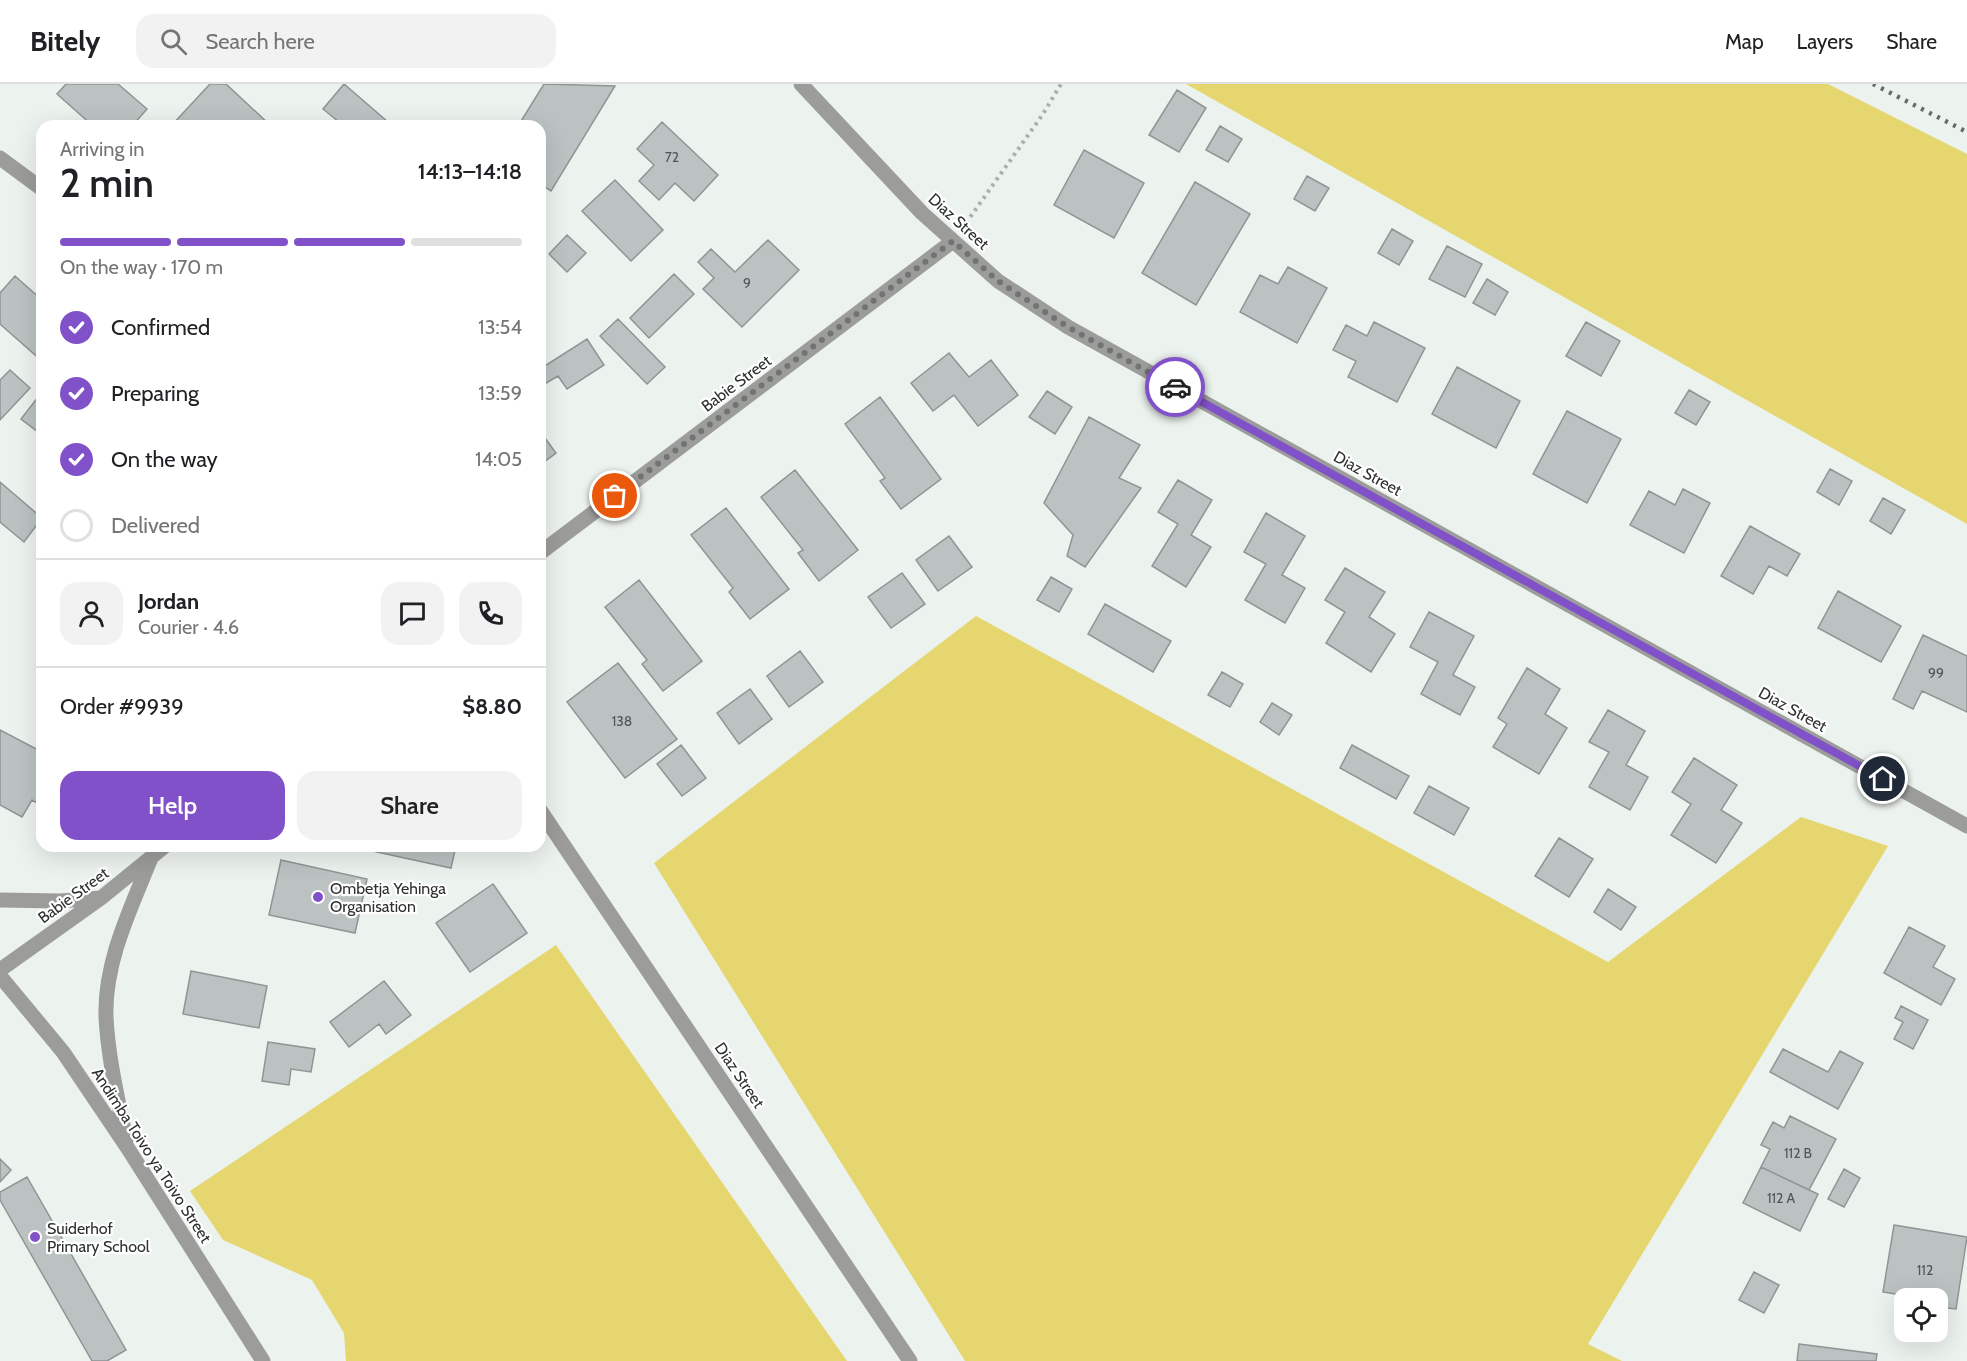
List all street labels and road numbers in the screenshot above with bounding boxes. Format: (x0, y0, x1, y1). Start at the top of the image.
street label: Diaz Street (924, 189, 993, 254)
street label: Babie Street (698, 351, 775, 416)
street label: Diaz Street (1330, 447, 1406, 500)
street label: Diaz Street (1755, 683, 1831, 736)
street label: Babie Street (34, 863, 113, 927)
street label: Diaz Street (711, 1039, 769, 1112)
street label: Andimba Toivo ya Toivo Street (88, 1064, 216, 1247)

